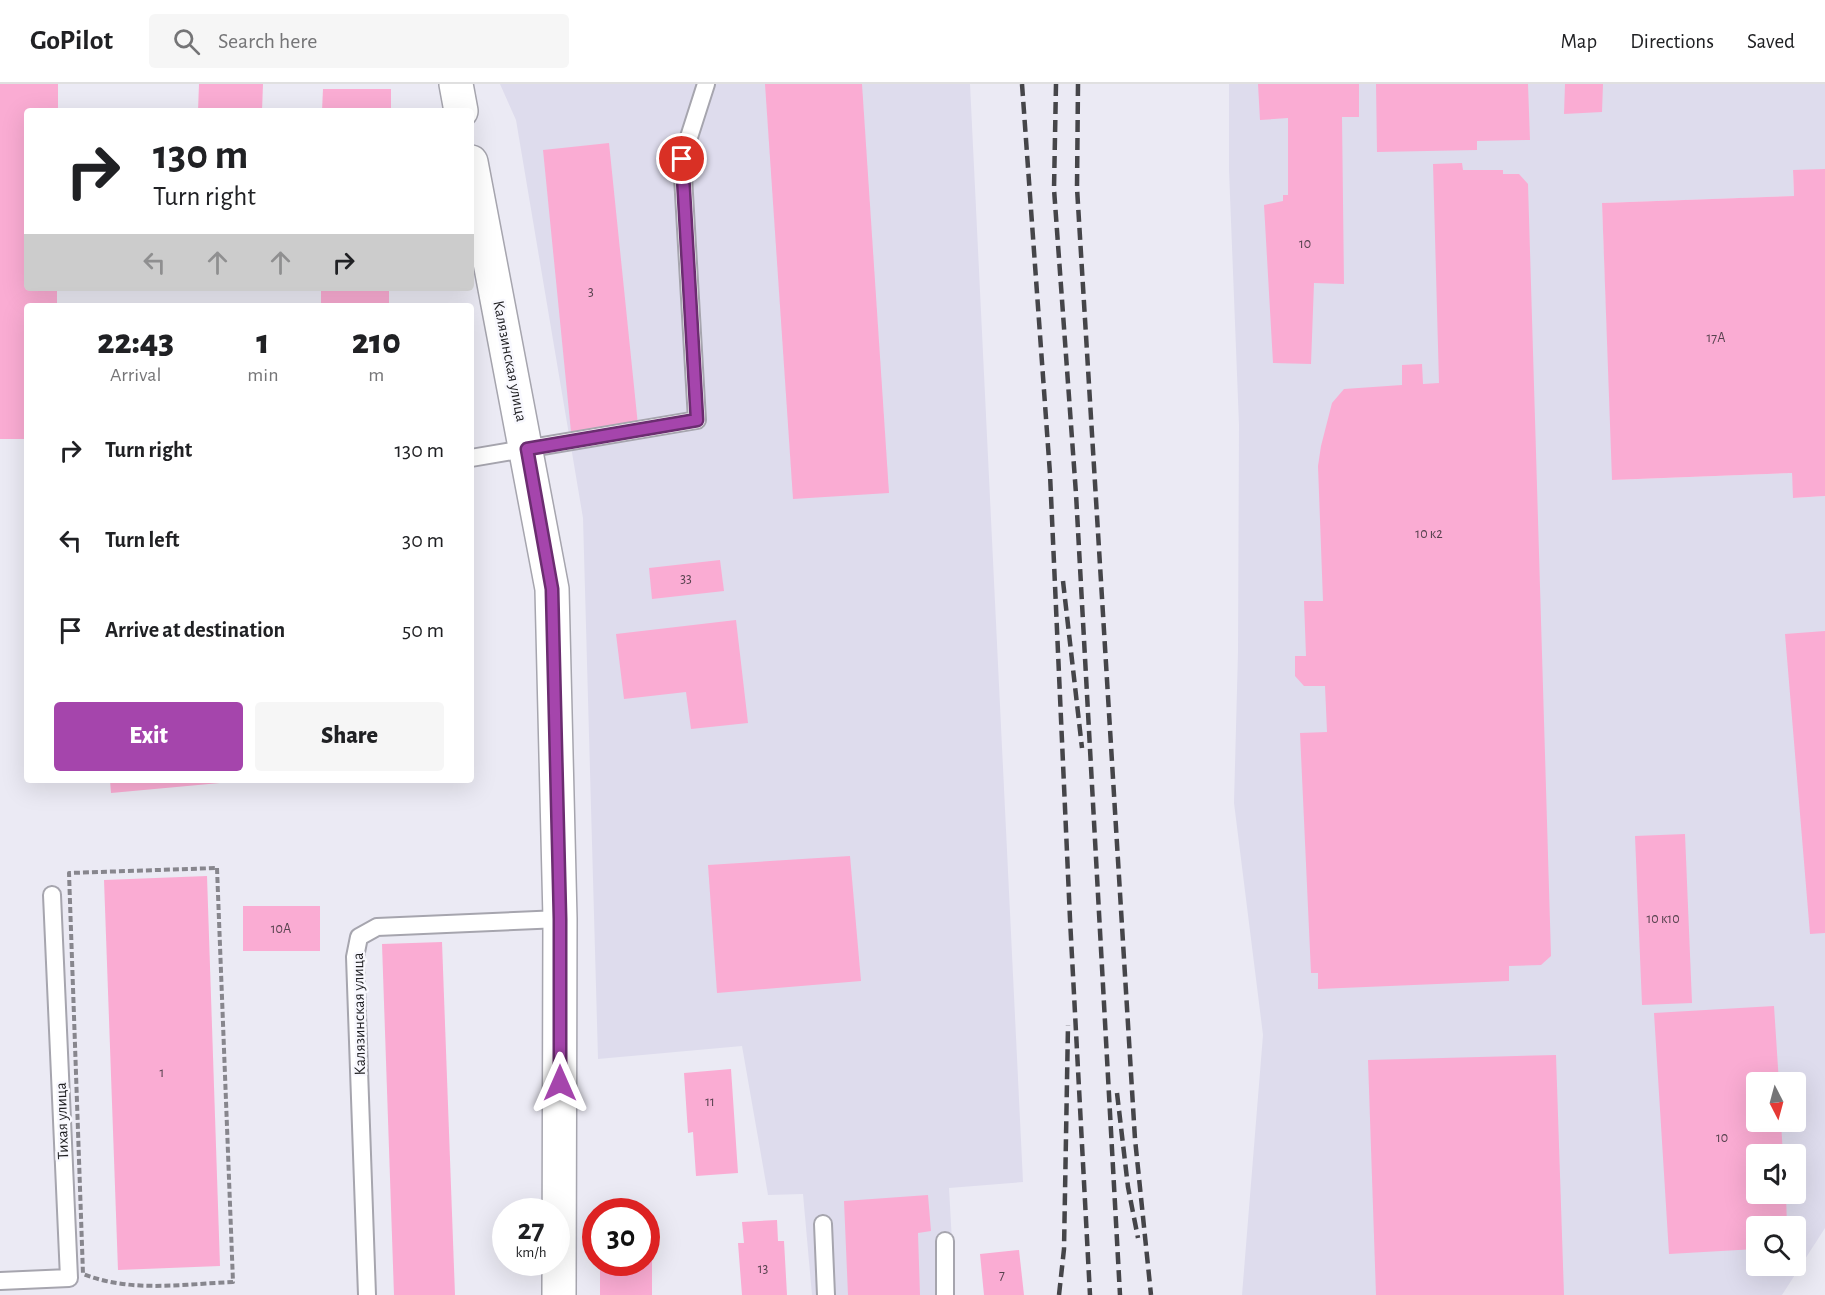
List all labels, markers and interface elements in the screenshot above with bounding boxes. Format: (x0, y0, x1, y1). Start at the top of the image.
search box (149, 14, 569, 68)
icon: search (170, 25, 203, 58)
text: GoPilot (30, 27, 113, 55)
text: Search here (218, 30, 318, 52)
text: Map (1561, 31, 1597, 52)
text: Directions (1630, 31, 1714, 52)
text: Saved (1747, 31, 1795, 52)
icon: right (54, 132, 132, 210)
pin (656, 133, 707, 184)
text: 130 m (153, 134, 248, 176)
icon: arrive (665, 142, 698, 175)
text: Turn right (153, 183, 256, 210)
house number: 10 (1299, 237, 1311, 251)
icon: left (138, 246, 171, 279)
icon: ahead (201, 246, 234, 279)
icon: ahead (264, 246, 297, 279)
icon: right (327, 246, 360, 279)
house number: 3 (588, 285, 594, 299)
street label: Калязинская улица (489, 299, 530, 423)
text: 22:43 (97, 324, 174, 360)
text: 1 (256, 324, 270, 360)
text: 210 (352, 324, 401, 360)
house number: 17А (1707, 331, 1725, 345)
text: Arrival (110, 365, 161, 385)
text: min (247, 365, 279, 385)
text: m (368, 365, 384, 385)
icon: right (54, 434, 87, 467)
text: Turn right (105, 439, 192, 461)
text: 130 m (395, 439, 444, 461)
icon: left (54, 524, 87, 557)
house number: 10 к2 (1415, 527, 1443, 541)
text: Turn left (105, 529, 179, 551)
text: 30 m (402, 529, 444, 551)
house number: 33 (680, 572, 692, 586)
icon: arrive (54, 614, 87, 647)
text: Arrive at destination (105, 619, 285, 641)
text: 50 m (402, 619, 444, 641)
button: Exit (54, 702, 243, 771)
button: Share (255, 702, 444, 771)
house number: 10 к10 (1646, 912, 1680, 926)
house number: 10А (271, 922, 291, 936)
street label: Калязинская улица (350, 952, 369, 1076)
position arrow (528, 1051, 592, 1115)
house number: 1 (160, 1066, 164, 1080)
north arrow (1746, 1072, 1806, 1132)
map controls (1746, 1072, 1806, 1276)
street label: Тихая улица (53, 1082, 72, 1160)
house number: 11 (705, 1095, 715, 1109)
house number: 10 (1716, 1131, 1728, 1145)
button: sound (1746, 1144, 1806, 1204)
speed limit sign: 30 (582, 1198, 660, 1276)
text: 27 (517, 1215, 545, 1245)
button: search (1746, 1216, 1806, 1276)
text: km/h (516, 1245, 546, 1260)
house number: 13 (758, 1262, 769, 1276)
house number: 7 (999, 1268, 1005, 1282)

